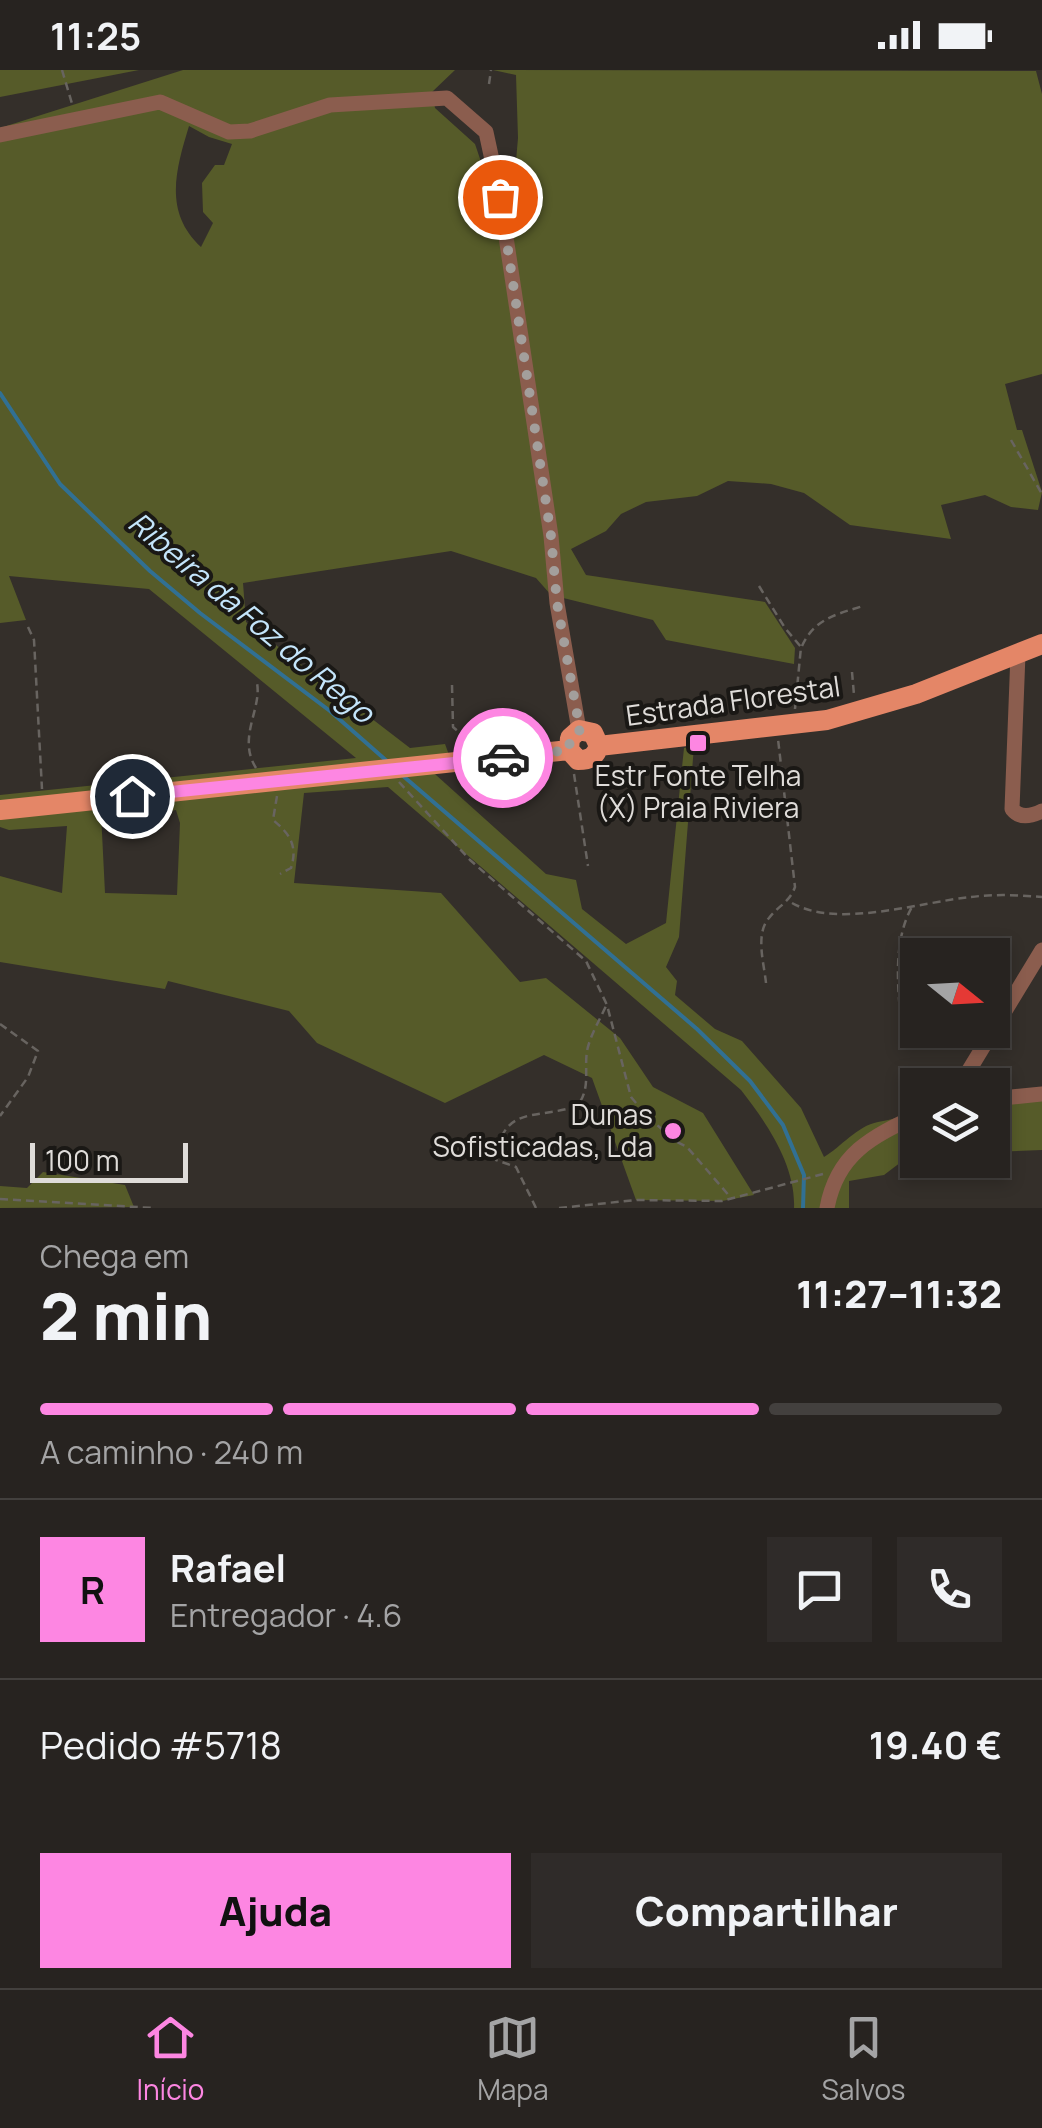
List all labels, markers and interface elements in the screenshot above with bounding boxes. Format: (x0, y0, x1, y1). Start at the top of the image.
text: 11:25 (50, 9, 141, 61)
pin (458, 155, 543, 240)
icon: bag (473, 170, 528, 225)
water label: Ribeira da Foz do Rego (121, 502, 385, 733)
street label: Estrada Florestal (623, 666, 843, 734)
courier (453, 708, 553, 808)
icon: car (476, 731, 531, 786)
marker: Estr Fonte Telha (X) Praia Riviera (687, 732, 709, 754)
pin (90, 754, 175, 839)
place label: Estr Fonte Telha (X) Praia Riviera (595, 756, 801, 826)
icon: home (105, 769, 160, 824)
north arrow (900, 938, 1010, 1048)
map controls (900, 938, 1010, 1178)
button: layers (900, 1068, 1010, 1178)
place label: Dunas Sofisticadas, Lda (433, 1095, 653, 1165)
marker: Dunas Sofisticadas, Lda (662, 1120, 684, 1142)
scale bar (30, 1138, 188, 1182)
text: 100 m (45, 1141, 119, 1179)
text: Chega em (40, 1234, 189, 1278)
text: 11:27–11:32 (796, 1267, 1002, 1319)
text: 2 min (40, 1271, 212, 1360)
text: A caminho · 240 m (40, 1430, 303, 1474)
button: chat (767, 1537, 872, 1642)
button: phone (897, 1537, 1002, 1642)
text: Rafael (170, 1541, 286, 1593)
text: R (80, 1563, 105, 1615)
text: Entregador · 4.6 (170, 1593, 402, 1637)
text: Pedido #5718 (40, 1718, 282, 1770)
text: 19.40 € (869, 1718, 1002, 1770)
button: Ajuda (40, 1853, 511, 1968)
button: Compartilhar (531, 1853, 1002, 1968)
tab: Início (136, 2010, 204, 2108)
tab: Mapa (477, 2010, 548, 2108)
tab: Salvos (821, 2010, 906, 2108)

